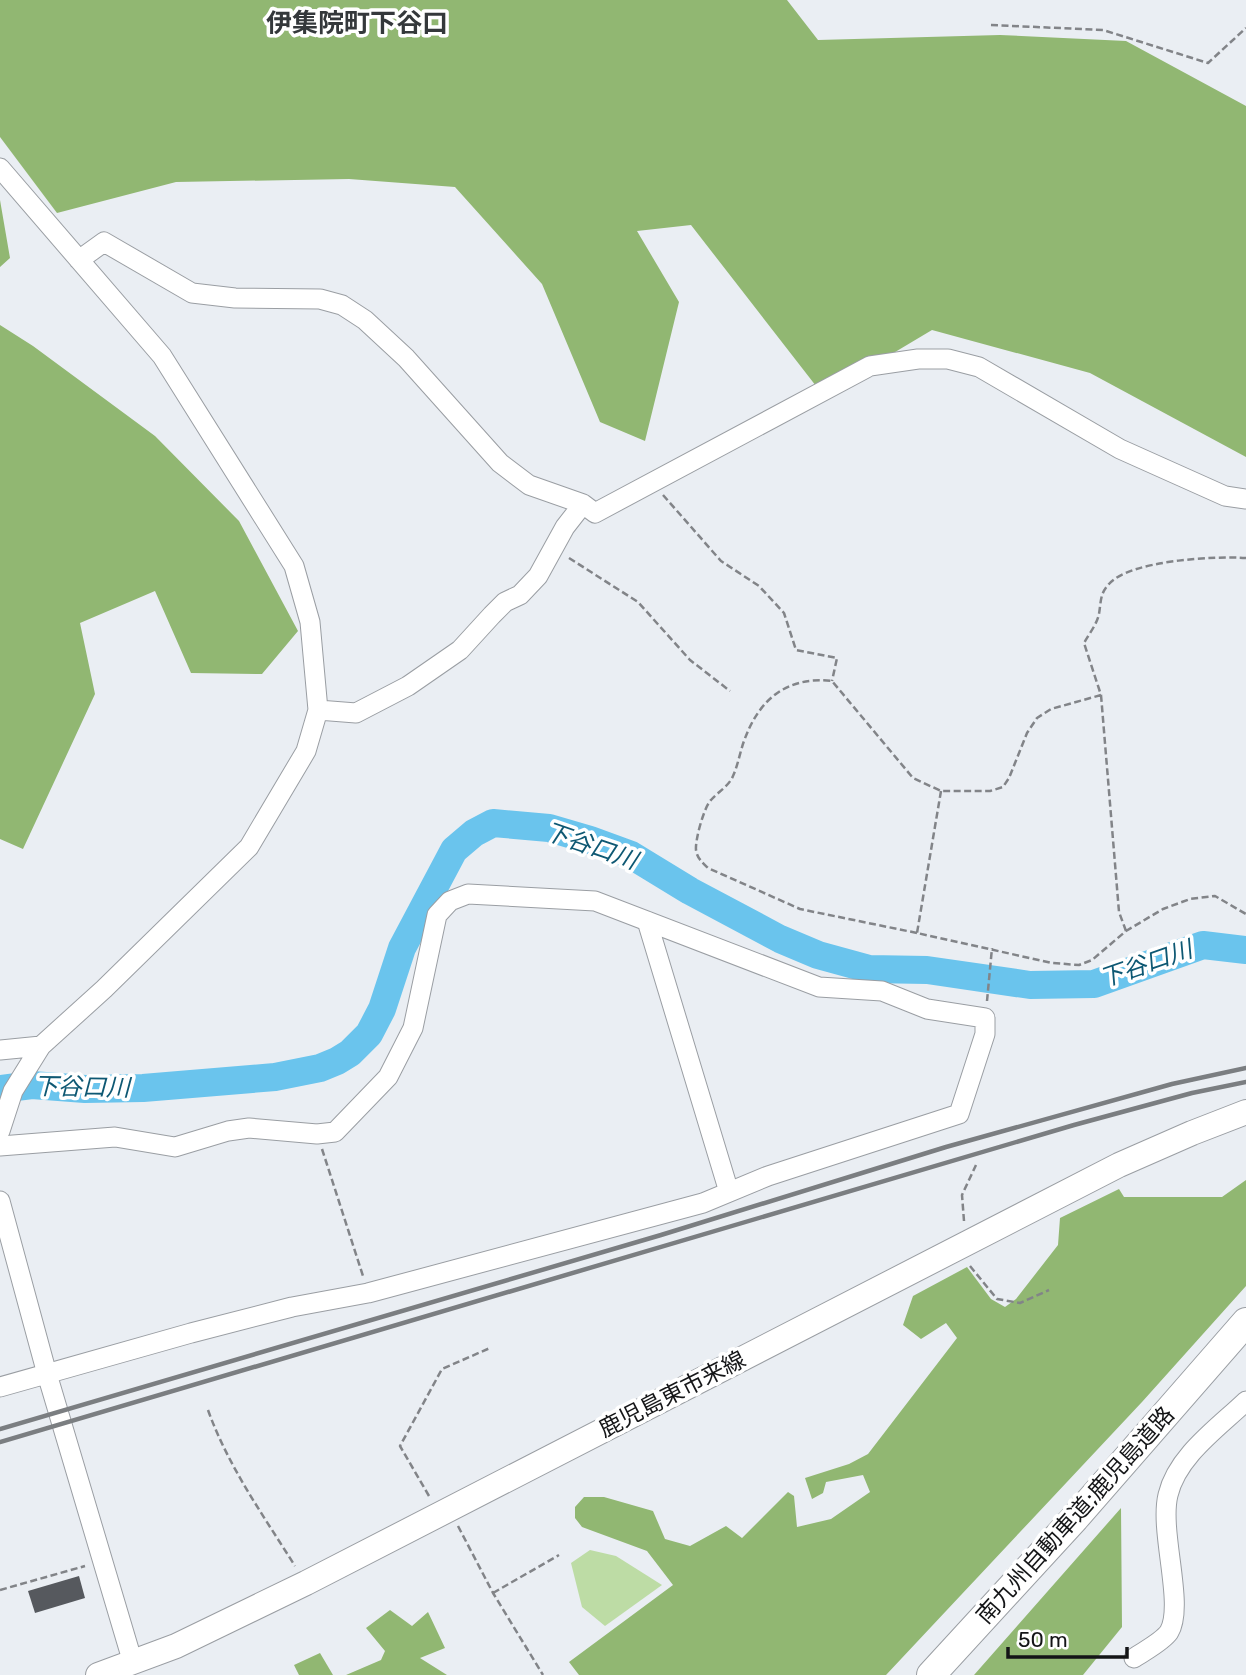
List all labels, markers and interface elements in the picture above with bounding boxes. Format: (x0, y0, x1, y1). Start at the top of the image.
district label: 伊集院町下谷口 (266, 8, 448, 39)
water label: 下谷口川 (541, 817, 644, 876)
water label: 下谷口川 (1096, 934, 1199, 993)
water label: 下谷口川 (34, 1072, 133, 1102)
street label: 鹿児島東市来線 (594, 1345, 750, 1443)
street label: 南九州自動車道;鹿児島道路 (970, 1401, 1180, 1629)
scale bar (1008, 1616, 1127, 1660)
text: 50 m (1018, 1627, 1068, 1652)

